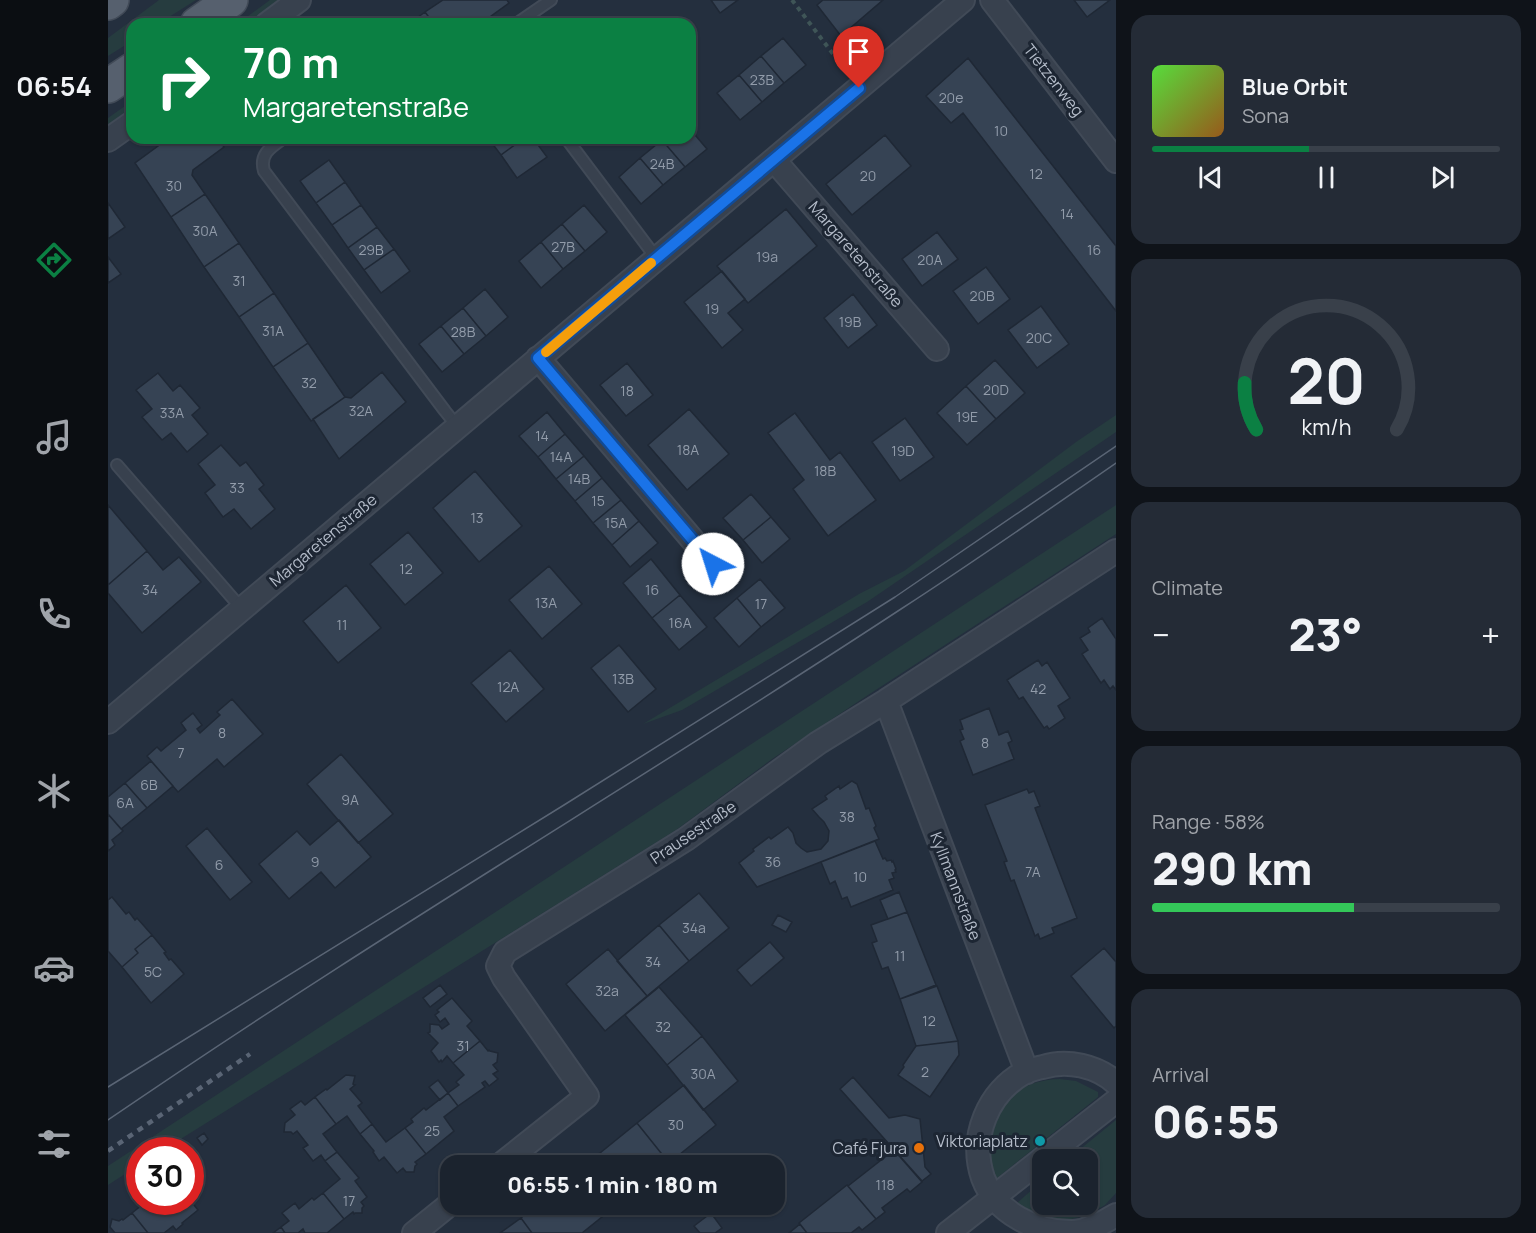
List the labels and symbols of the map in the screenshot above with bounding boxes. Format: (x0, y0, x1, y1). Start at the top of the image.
pin (833, 26, 884, 88)
street label: Tietzenweg (1019, 39, 1089, 121)
house number: 23B (750, 70, 775, 89)
house number: 20e (939, 88, 963, 107)
house number: 10 (994, 121, 1008, 140)
house number: 24B (650, 154, 675, 173)
house number: 12 (1029, 164, 1043, 183)
house number: 20 (860, 166, 876, 185)
house number: 30 (166, 176, 182, 195)
street label: Margaretenstraße (804, 196, 908, 312)
house number: 14 (1060, 204, 1074, 223)
house number: 30A (192, 221, 218, 240)
house number: 27B (551, 237, 575, 256)
house number: 29B (358, 240, 384, 259)
house number: 16 (1087, 240, 1101, 259)
house number: 19a (756, 247, 778, 266)
house number: 20A (917, 250, 943, 269)
house number: 31 (232, 271, 246, 290)
house number: 20B (969, 286, 995, 305)
house number: 19 (705, 299, 719, 318)
house number: 19B (839, 312, 862, 331)
house number: 31A (262, 321, 284, 340)
house number: 28B (451, 322, 476, 341)
house number: 20C (1026, 328, 1052, 347)
house number: 32 (301, 373, 317, 392)
house number: 20D (983, 380, 1009, 399)
house number: 18 (620, 381, 634, 400)
house number: 32A (349, 401, 373, 420)
house number: 33A (160, 403, 184, 422)
house number: 19E (956, 407, 978, 426)
house number: 14 (535, 426, 549, 445)
house number: 18A (677, 440, 699, 459)
house number: 19D (891, 441, 915, 460)
house number: 14A (550, 447, 572, 466)
house number: 18B (814, 461, 837, 480)
house number: 14B (568, 469, 591, 488)
house number: 33 (229, 478, 245, 497)
street label: Margaretenstraße (265, 489, 381, 591)
house number: 15 (591, 491, 605, 510)
house number: 13 (470, 508, 484, 527)
house number: 15A (605, 513, 627, 532)
position arrow (681, 532, 745, 596)
house number: 12 (399, 559, 413, 578)
house number: 34 (142, 580, 158, 599)
house number: 16 (645, 580, 659, 599)
house number: 13A (535, 593, 557, 612)
house number: 17 (755, 594, 767, 613)
house number: 16A (668, 613, 692, 632)
house number: 11 (337, 615, 347, 634)
house number: 13B (612, 669, 634, 688)
house number: 12A (497, 677, 519, 696)
house number: 42 (1030, 679, 1046, 698)
house number: 8 (218, 723, 226, 742)
house number: 8 (981, 733, 989, 752)
house number: 7 (177, 743, 185, 762)
house number: 6B (140, 775, 158, 794)
house number: 9A (341, 790, 359, 809)
house number: 6A (116, 793, 134, 812)
street label: Prausestraße (646, 795, 740, 869)
house number: 38 (839, 807, 855, 826)
street label: Kyllmannstraße (925, 829, 987, 943)
house number: 9 (311, 852, 319, 871)
house number: 36 (765, 852, 781, 871)
house number: 6 (215, 855, 223, 874)
house number: 7A (1025, 862, 1041, 881)
house number: 10 (853, 867, 867, 886)
house number: 34a (682, 918, 706, 937)
house number: 11 (895, 946, 905, 965)
house number: 34 (645, 952, 661, 971)
house number: 5C (144, 962, 162, 981)
house number: 32a (595, 981, 619, 1000)
house number: 12 (922, 1011, 936, 1030)
house number: 32 (655, 1017, 671, 1036)
house number: 31 (456, 1036, 470, 1055)
house number: 2 (921, 1062, 929, 1081)
house number: 30A (690, 1064, 716, 1083)
house number: 30 (668, 1115, 684, 1134)
house number: 25 (424, 1121, 440, 1140)
place label: Viktoriaplatz (936, 1130, 1028, 1152)
marker: Viktoriaplatz (1033, 1134, 1047, 1148)
speed limit sign: 30 (126, 1137, 204, 1215)
place label: Café Fjura (833, 1137, 907, 1159)
marker: Café Fjura (912, 1141, 926, 1155)
house number: 118 (875, 1175, 895, 1194)
house number: 17 (343, 1191, 355, 1210)

